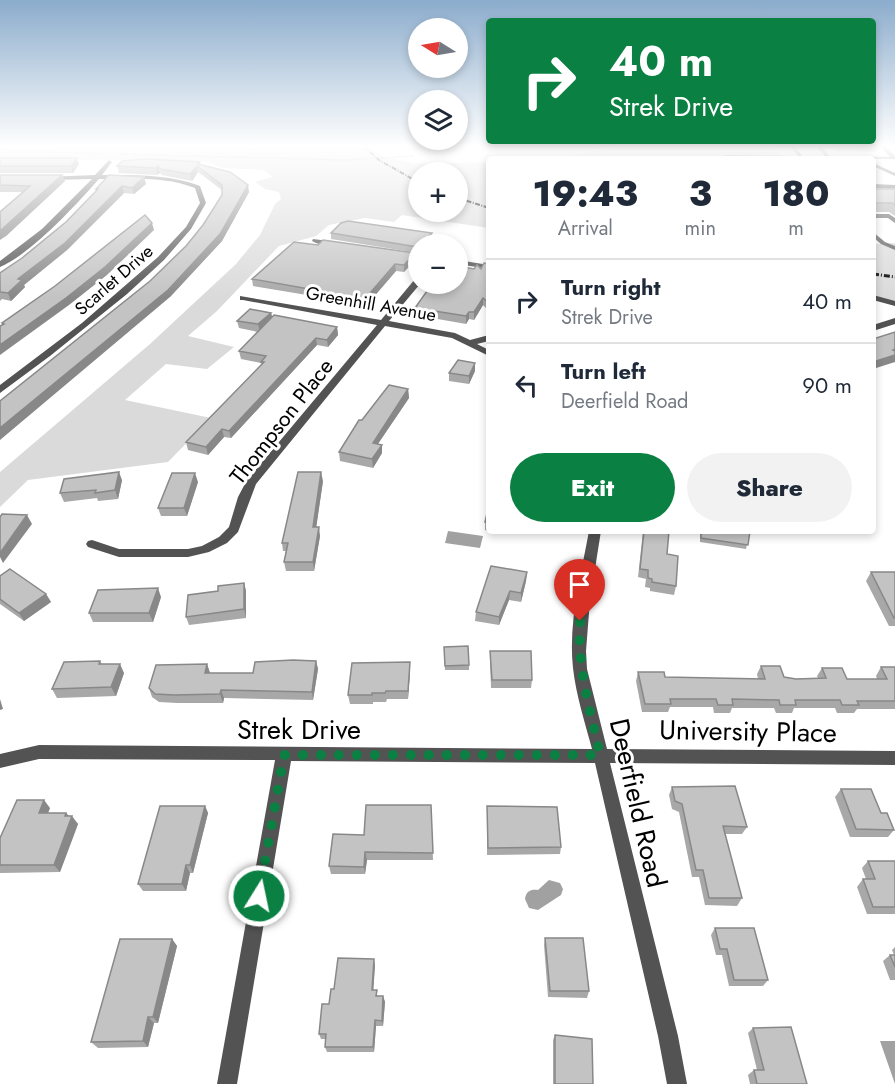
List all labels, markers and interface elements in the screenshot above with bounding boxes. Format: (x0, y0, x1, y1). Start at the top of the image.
north arrow (408, 18, 468, 78)
map controls (408, 18, 468, 294)
text: 40 m (609, 31, 713, 92)
icon: right (510, 42, 588, 120)
text: Strek Drive (609, 87, 733, 126)
button: layers (408, 90, 468, 150)
button: + (408, 162, 468, 222)
text: 19:43 (533, 167, 638, 219)
text: 3 (689, 167, 712, 219)
text: 180 (762, 167, 829, 219)
text: Arrival (558, 214, 613, 243)
text: min (685, 214, 716, 243)
text: m (788, 214, 804, 243)
button: − (408, 234, 468, 294)
street label: Scarlet Drive (69, 239, 159, 321)
text: Turn right (561, 271, 661, 303)
street label: Greenhill Avenue (304, 280, 438, 328)
icon: right (510, 285, 543, 318)
text: 40 m (802, 285, 852, 317)
text: Strek Drive (561, 303, 653, 332)
street label: Thompson Place (222, 351, 340, 491)
text: Turn left (561, 355, 646, 387)
icon: left (510, 369, 543, 402)
text: 90 m (802, 369, 852, 401)
text: Deerfield Road (561, 387, 688, 416)
button: Exit (510, 453, 675, 522)
button: Share (687, 453, 852, 522)
pin (554, 559, 605, 621)
icon: arrive (563, 568, 596, 601)
street label: Strek Drive (237, 710, 361, 749)
street label: University Place (659, 710, 837, 752)
street label: Deerfield Road (600, 715, 676, 891)
position arrow (227, 864, 291, 928)

